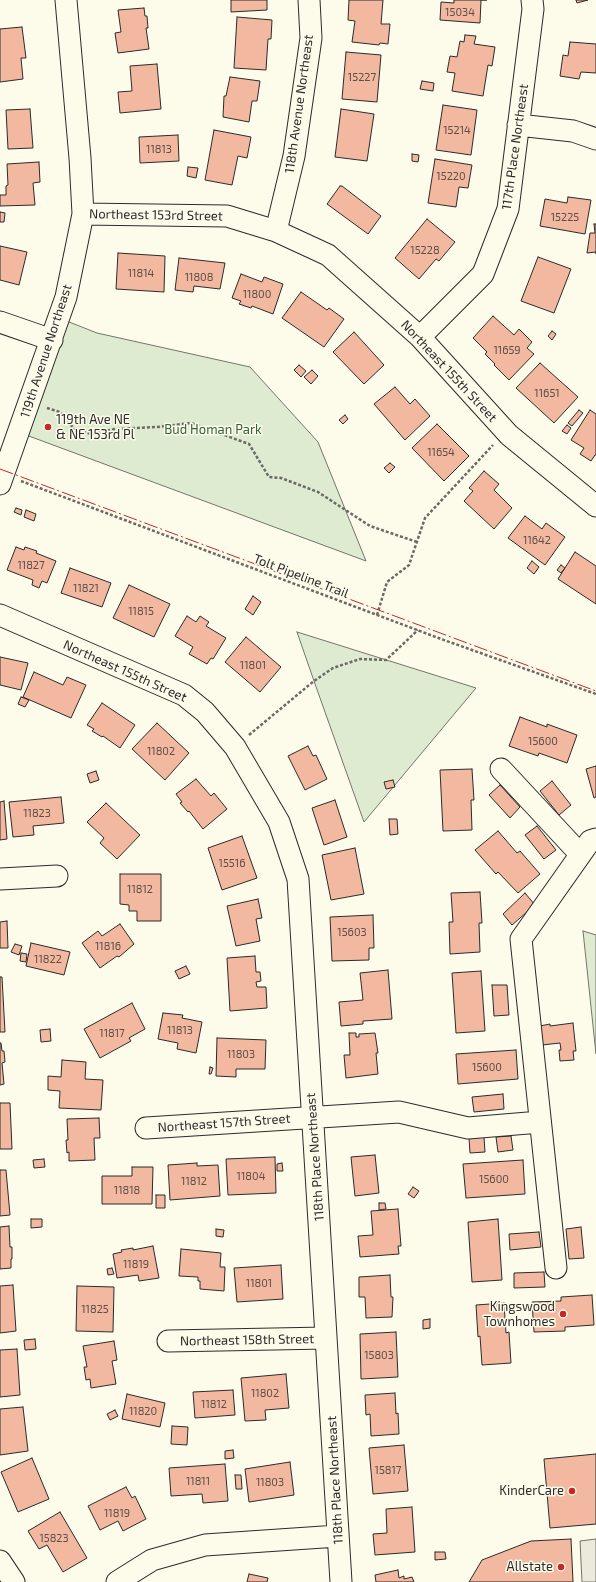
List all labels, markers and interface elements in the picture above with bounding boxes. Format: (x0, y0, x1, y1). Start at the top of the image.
house number: 15034 (445, 5, 475, 19)
street label: 118th Avenue Northeast (282, 34, 316, 174)
house number: 15227 (348, 70, 376, 84)
street label: 117th Place Northeast (498, 83, 532, 211)
house number: 15214 (443, 123, 471, 137)
house number: 11813 (146, 142, 172, 156)
house number: 15220 (436, 169, 466, 183)
street label: Northeast 153rd Street (89, 206, 223, 224)
house number: 15225 (551, 210, 579, 224)
house number: 15228 (410, 243, 440, 257)
house number: 11814 (128, 266, 154, 280)
house number: 11808 (185, 270, 213, 284)
street label: 119th Avenue Northeast (17, 282, 75, 420)
house number: 11800 (243, 287, 271, 301)
street label: Northeast 155th Street (398, 317, 500, 425)
house number: 11659 (493, 343, 521, 357)
house number: 11651 (534, 386, 560, 400)
place label: 119th Ave NE & NE 153rd Pl (56, 412, 135, 443)
marker: 119th Ave NE & NE 153rd Pl (43, 422, 53, 432)
park label: Bud Homan Park (164, 422, 262, 438)
house number: 11654 (427, 445, 455, 459)
house number: 11642 (523, 533, 551, 547)
street label: Tolt Pipeline Trail (251, 551, 351, 601)
house number: 11827 (17, 558, 45, 572)
house number: 11821 (73, 581, 99, 595)
house number: 11815 (128, 604, 154, 618)
street label: Northeast 155th Street (61, 637, 189, 705)
house number: 11801 (240, 658, 266, 672)
house number: 15600 (528, 734, 558, 748)
house number: 11802 (147, 744, 175, 758)
house number: 11823 (23, 806, 51, 820)
house number: 15516 (219, 856, 245, 870)
house number: 11812 (127, 882, 153, 896)
house number: 15603 (337, 925, 367, 939)
house number: 11816 (95, 939, 121, 953)
house number: 11822 (34, 952, 62, 966)
house number: 11813 (167, 1023, 193, 1037)
house number: 11817 (99, 1026, 125, 1040)
house number: 11803 (227, 1047, 255, 1061)
house number: 15600 (472, 1060, 502, 1074)
street label: 118th Place Northeast (303, 1092, 327, 1222)
street label: Northeast 157th Street (157, 1111, 291, 1135)
house number: 11804 (237, 1169, 265, 1183)
house number: 15600 (479, 1172, 509, 1186)
house number: 11812 (181, 1174, 207, 1188)
house number: 11818 (114, 1183, 140, 1197)
house number: 11819 (123, 1257, 149, 1271)
house number: 11801 (246, 1276, 272, 1290)
place label: Kingswood Townhomes (483, 1299, 555, 1330)
house number: 11825 (81, 1302, 109, 1316)
marker: Kingswood Townhomes (558, 1309, 568, 1319)
street label: Northeast 158th Street (180, 1331, 314, 1349)
house number: 15803 (364, 1348, 394, 1362)
house number: 11802 (251, 1386, 279, 1400)
house number: 11812 (201, 1397, 227, 1411)
house number: 11820 (129, 1404, 157, 1418)
street label: 118th Place Northeast (324, 1415, 346, 1545)
house number: 15817 (375, 1463, 401, 1477)
house number: 11811 (186, 1474, 210, 1488)
house number: 11803 (256, 1475, 284, 1489)
place label: KinderCare (499, 1483, 564, 1499)
marker: KinderCare (567, 1486, 577, 1496)
house number: 11819 (104, 1506, 130, 1520)
house number: 15823 (39, 1531, 69, 1545)
place label: Allstate (507, 1559, 553, 1575)
marker: Allstate (556, 1562, 566, 1572)

